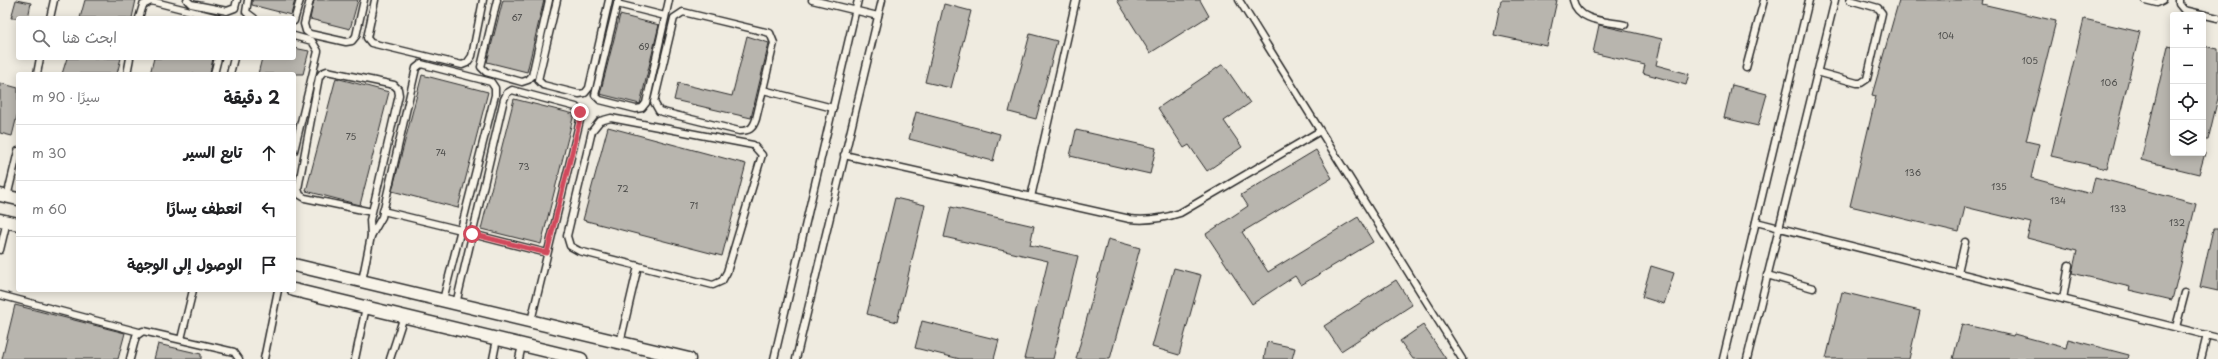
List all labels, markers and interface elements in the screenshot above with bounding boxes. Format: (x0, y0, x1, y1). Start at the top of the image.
house number: 67 (511, 10, 523, 24)
map controls (2170, 12, 2206, 156)
button: + (2170, 12, 2206, 48)
search box (16, 16, 296, 60)
text: ابحث هنا (62, 25, 117, 48)
icon: search (30, 27, 52, 49)
house number: 104 (1938, 28, 1954, 42)
house number: 69 (638, 39, 650, 53)
button: − (2170, 48, 2206, 84)
house number: 105 (2022, 53, 2038, 67)
house number: 106 (2101, 75, 2117, 89)
text: 2 دقيقة (223, 84, 280, 110)
button: locate (2170, 84, 2206, 120)
text: سيرًا · 90 m (32, 87, 100, 106)
route end (571, 103, 589, 121)
button: layers (2170, 120, 2206, 156)
house number: 75 (346, 129, 356, 143)
text: تابع السير (184, 140, 242, 163)
icon: ahead (258, 142, 280, 164)
text: 30 m (32, 143, 66, 162)
house number: 74 (436, 145, 446, 159)
house number: 73 (519, 159, 529, 173)
house number: 136 (1905, 165, 1921, 179)
house number: 135 (1991, 179, 2007, 193)
house number: 72 (617, 181, 629, 195)
house number: 134 (2050, 193, 2066, 207)
text: انعطف يسارًا (166, 196, 242, 219)
icon: left (258, 198, 280, 220)
house number: 71 (690, 198, 698, 212)
text: 60 m (32, 199, 67, 218)
house number: 133 (2110, 201, 2126, 215)
house number: 132 (2169, 215, 2185, 229)
route start (463, 225, 481, 243)
text: الوصول إلى الوجهة (127, 252, 242, 275)
icon: arrive (258, 254, 280, 276)

